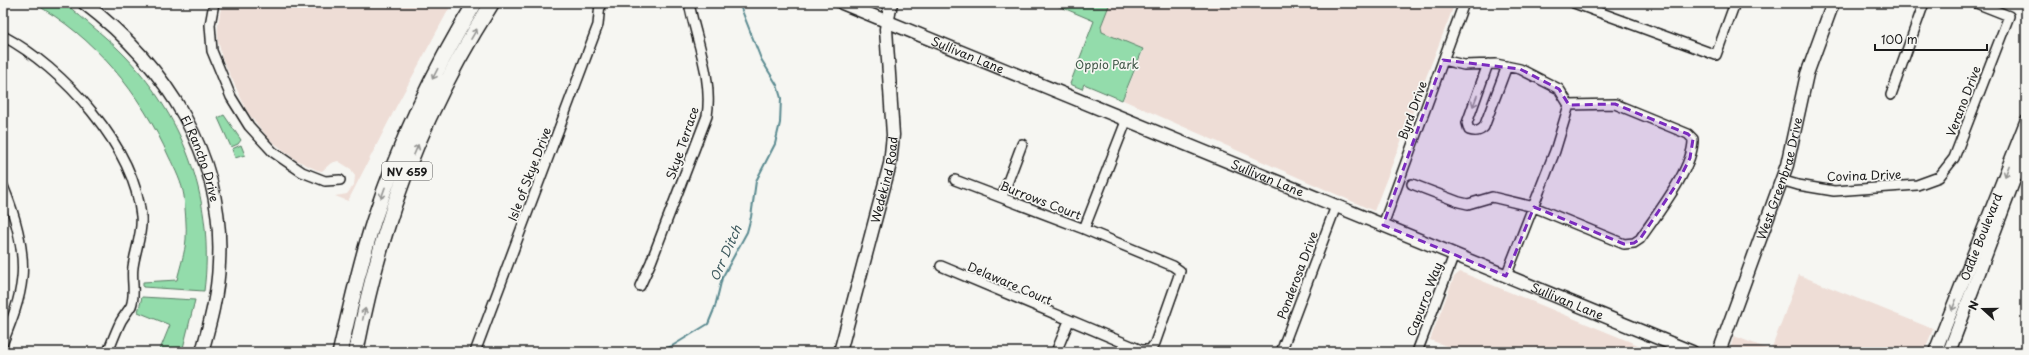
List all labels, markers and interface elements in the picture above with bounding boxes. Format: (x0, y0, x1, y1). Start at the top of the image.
scale bar (1875, 26, 1987, 52)
one-way arrow (470, 28, 478, 40)
text: 100 m (1881, 30, 1918, 48)
street label: Sullivan Lane (929, 32, 1007, 78)
park label: Oppio Park (1075, 55, 1139, 73)
street label: Verano Drive (1941, 63, 1985, 139)
one-way arrow (431, 67, 438, 79)
street label: Byrd Drive (1393, 78, 1431, 142)
one-way arrow (1470, 94, 1478, 106)
street label: Skye Terrace (661, 104, 703, 182)
street label: El Rancho Drive (176, 112, 224, 203)
street label: West Greenbrae Drive (1752, 115, 1806, 242)
street label: Isle of Skye Drive (503, 124, 555, 224)
street label: Wedekind Road (866, 136, 902, 225)
one-way arrow (413, 145, 420, 157)
street label: Sullivan Lane (1228, 155, 1307, 201)
road number: NV 659 (382, 162, 432, 180)
street label: Covina Drive (1826, 165, 1902, 185)
one-way arrow (2002, 165, 2010, 177)
street label: Burrows Court (998, 176, 1084, 224)
one-way arrow (379, 186, 387, 198)
street label: Oddie Boulevard (1955, 190, 2006, 283)
water label: Orr Ditch (704, 222, 746, 284)
street label: Ponderosa Drive (1272, 229, 1322, 321)
street label: Delaware Court (965, 257, 1055, 309)
street label: Capurro Way (1402, 259, 1446, 339)
street label: Sullivan Lane (1528, 278, 1607, 324)
north arrow (1963, 289, 2003, 329)
one-way arrow (1949, 298, 1957, 310)
text: N (1964, 298, 1983, 312)
one-way arrow (361, 308, 368, 321)

